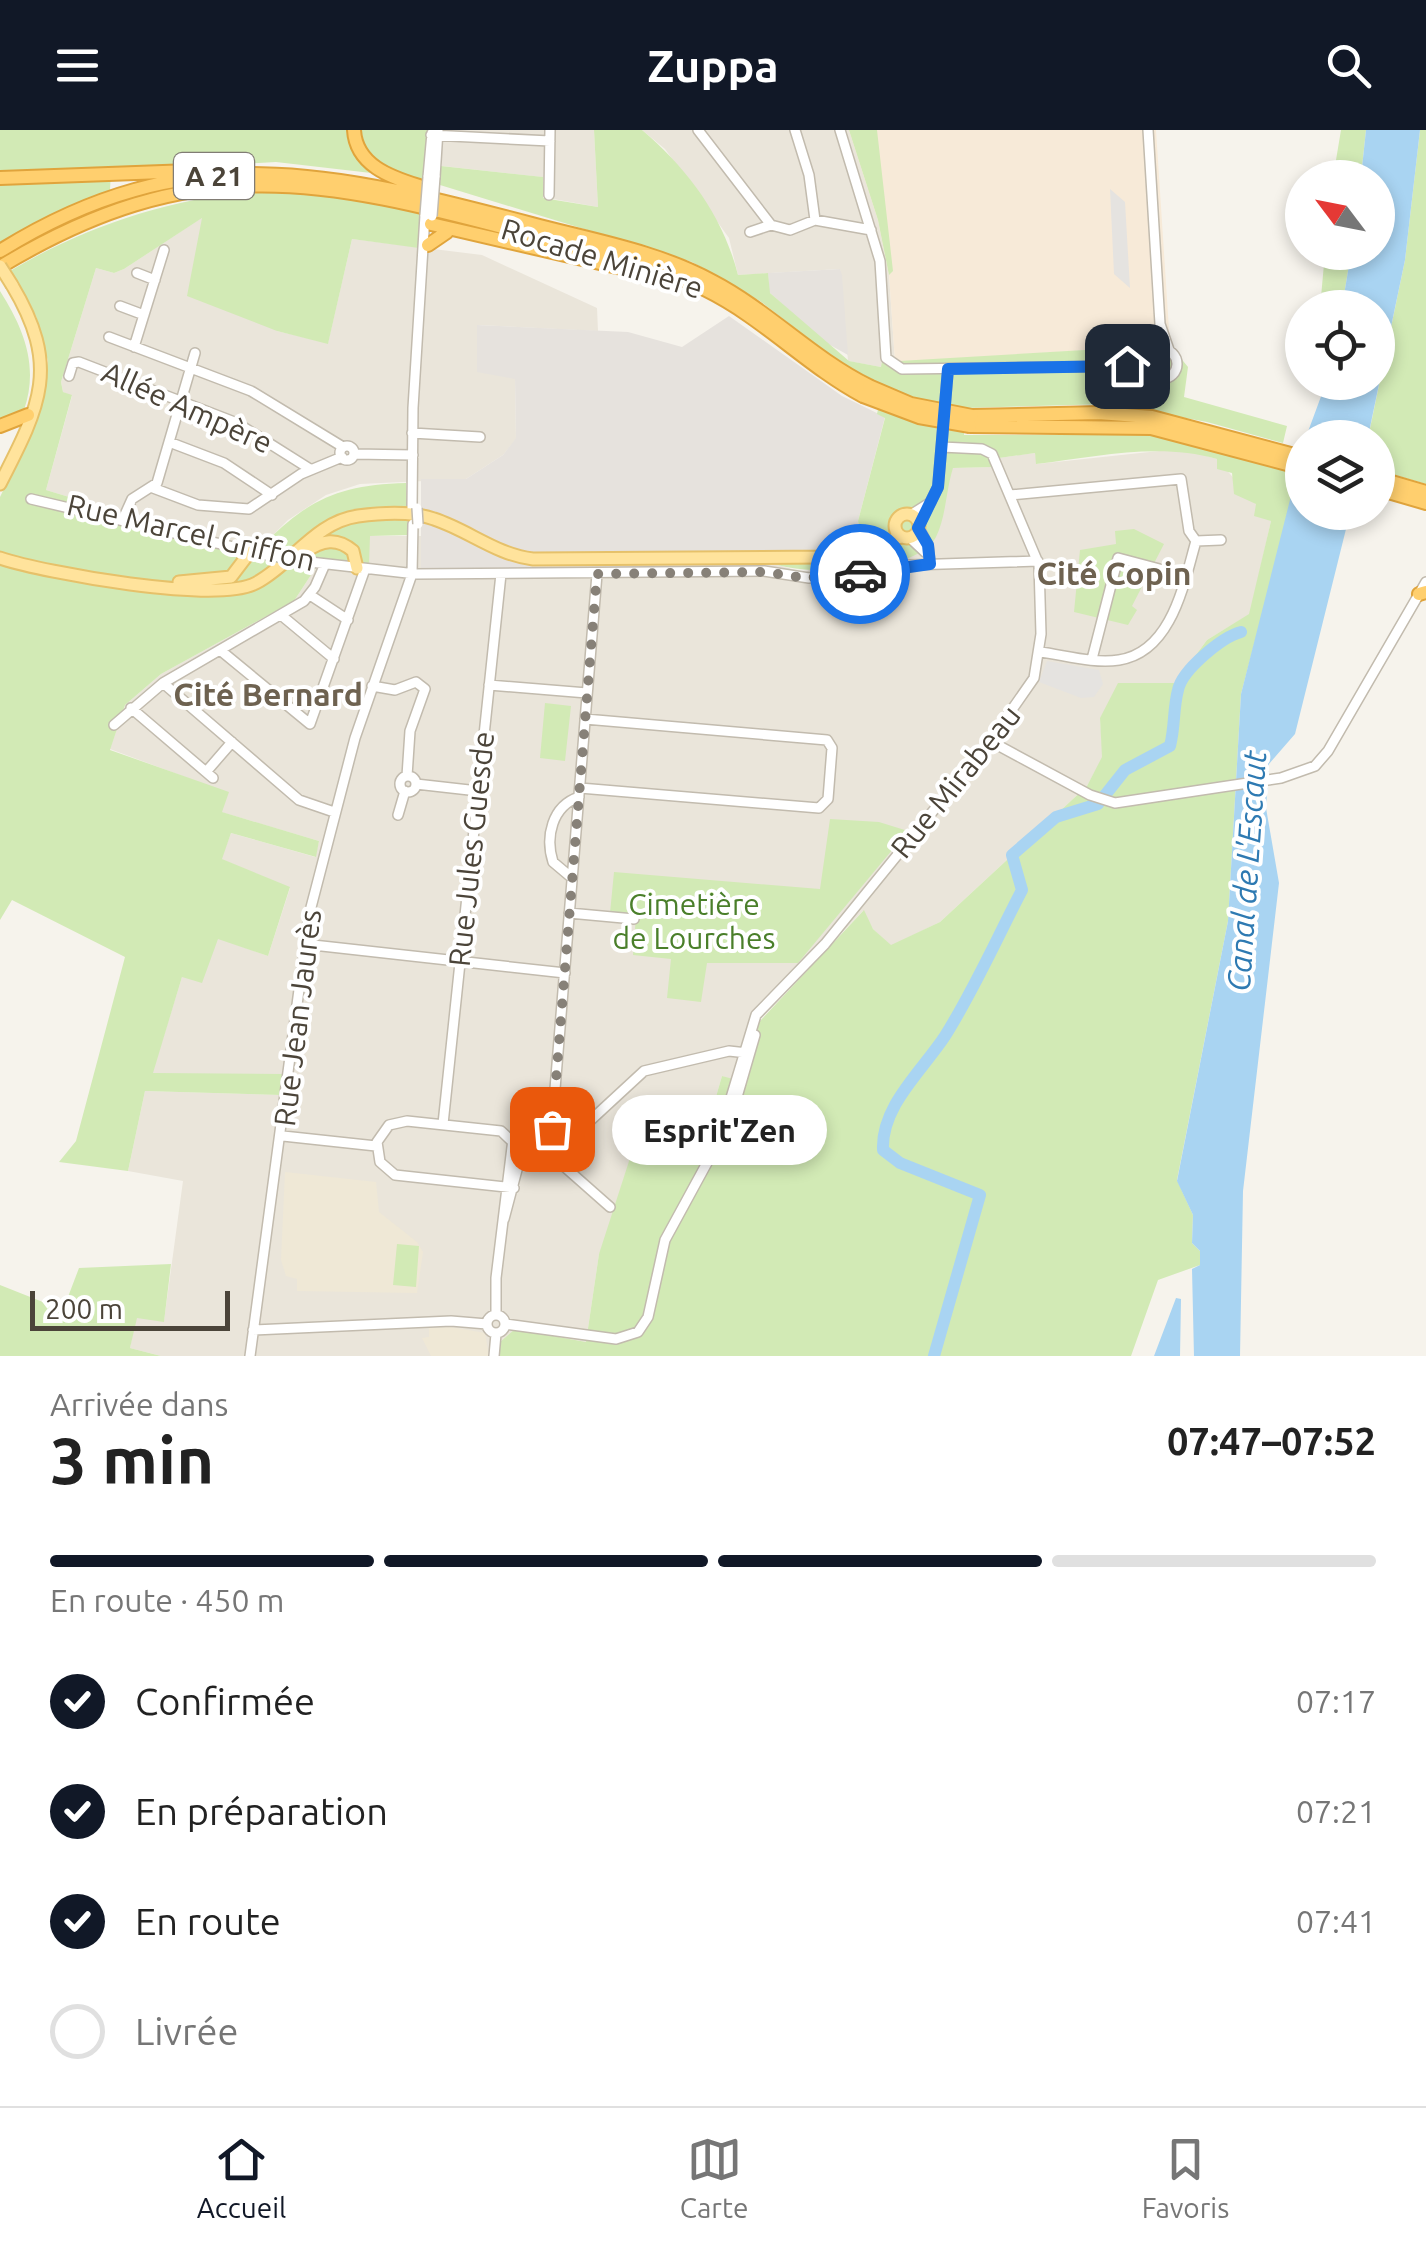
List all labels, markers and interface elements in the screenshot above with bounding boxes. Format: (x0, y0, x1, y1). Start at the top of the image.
icon: menu (50, 38, 105, 93)
icon: search (1321, 38, 1376, 93)
text: Zuppa (647, 40, 779, 91)
road number: A 21 (174, 153, 254, 199)
north arrow (1285, 160, 1395, 270)
map controls (1285, 160, 1395, 530)
street label: Rocade Minière (498, 211, 707, 305)
button: locate (1285, 290, 1395, 400)
pin (1085, 324, 1170, 409)
icon: home (1100, 339, 1155, 394)
street label: Allée Ampère (97, 354, 278, 460)
button: layers (1285, 420, 1395, 530)
street label: Rue Marcel Griffon (64, 487, 318, 577)
courier (810, 524, 910, 624)
icon: car (833, 547, 888, 602)
district label: Cité Copin (1037, 555, 1191, 591)
district label: Cité Bernard (173, 676, 363, 712)
street label: Rue Mirabeau (883, 698, 1027, 864)
street label: Rue Jules Guesde (442, 730, 500, 968)
water label: Canal de L'Escaut (1220, 749, 1272, 993)
park label: Cimetière de Lourches (613, 887, 775, 955)
street label: Rue Jean Jaurès (267, 908, 327, 1128)
pin (510, 1087, 595, 1172)
callout: Esprit'Zen (612, 1094, 827, 1164)
icon: bag (525, 1102, 580, 1157)
text: Esprit'Zen (643, 1112, 796, 1148)
scale bar (30, 1286, 230, 1330)
text: 200 m (45, 1293, 123, 1324)
text: Arrivée dans (50, 1386, 228, 1422)
text: 07:47–07:52 (1167, 1420, 1376, 1462)
text: 3 min (50, 1423, 214, 1496)
text: En route · 450 m (50, 1582, 284, 1618)
icon: check (50, 1674, 105, 1729)
text: Confirmée (135, 1680, 315, 1722)
text: 07:17 (1296, 1683, 1376, 1719)
icon: check (50, 1784, 105, 1839)
text: En préparation (135, 1790, 388, 1832)
text: 07:21 (1296, 1793, 1376, 1829)
icon: check (50, 1894, 105, 1949)
text: En route (135, 1900, 281, 1942)
text: 07:41 (1296, 1903, 1376, 1939)
text: Livrée (135, 2010, 238, 2052)
tab: Accueil (197, 2132, 286, 2223)
tab: Carte (680, 2132, 748, 2223)
tab: Favoris (1142, 2132, 1229, 2223)

